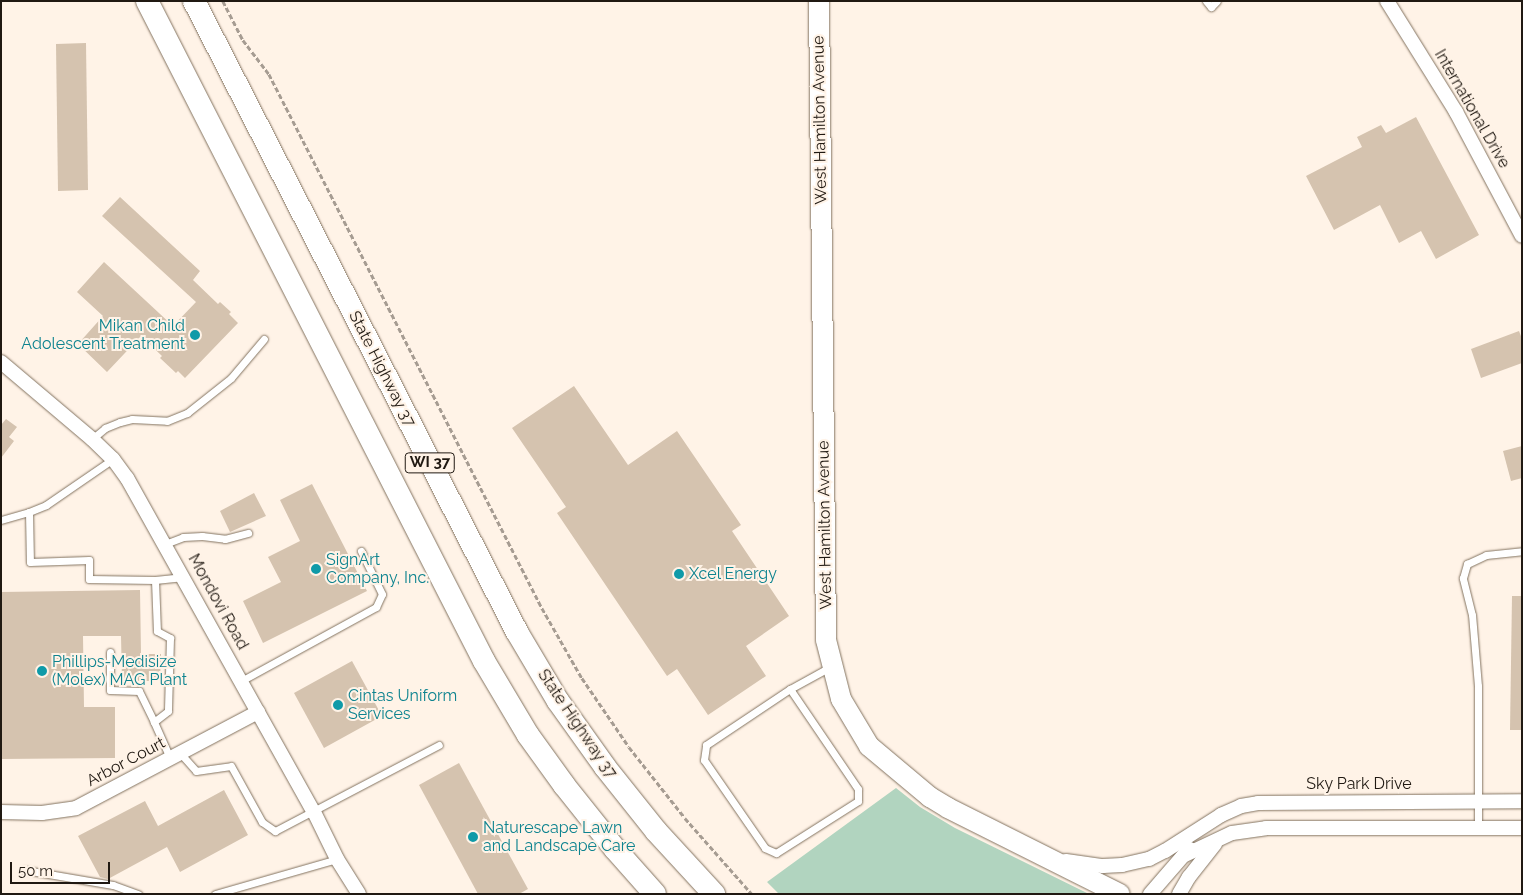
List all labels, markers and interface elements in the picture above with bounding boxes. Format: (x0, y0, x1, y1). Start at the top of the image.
street label: West Hamilton Avenue (809, 35, 831, 205)
street label: International Drive (1430, 46, 1514, 172)
street label: State Highway 37 (344, 308, 420, 430)
place label: Mikan Child Adolescent Treatment (21, 316, 185, 354)
marker: Mikan Child Adolescent Treatment (189, 329, 201, 341)
street label: West Hamilton Avenue (814, 440, 836, 610)
road number: WI 37 (404, 450, 456, 476)
place label: SignArt Company, Inc. (326, 550, 429, 588)
street label: Mondovi Road (184, 551, 252, 653)
marker: SignArt Company, Inc. (310, 563, 322, 575)
place label: Xcel Energy (689, 564, 777, 584)
marker: Xcel Energy (673, 568, 685, 580)
place label: Phillips-Medisize (Molex) MAG Plant (52, 652, 187, 690)
marker: Phillips-Medisize (Molex) MAG Plant (36, 665, 48, 677)
street label: State Highway 37 (533, 666, 621, 782)
place label: Cintas Uniform Services (348, 686, 457, 724)
marker: Cintas Uniform Services (332, 699, 344, 711)
street label: Arbor Court (83, 733, 169, 791)
street label: Sky Park Drive (1306, 774, 1412, 794)
place label: Naturescape Lawn and Landscape Care (483, 818, 635, 856)
marker: Naturescape Lawn and Landscape Care (467, 831, 479, 843)
scale bar (12, 852, 112, 884)
text: 50 m (18, 862, 53, 880)

